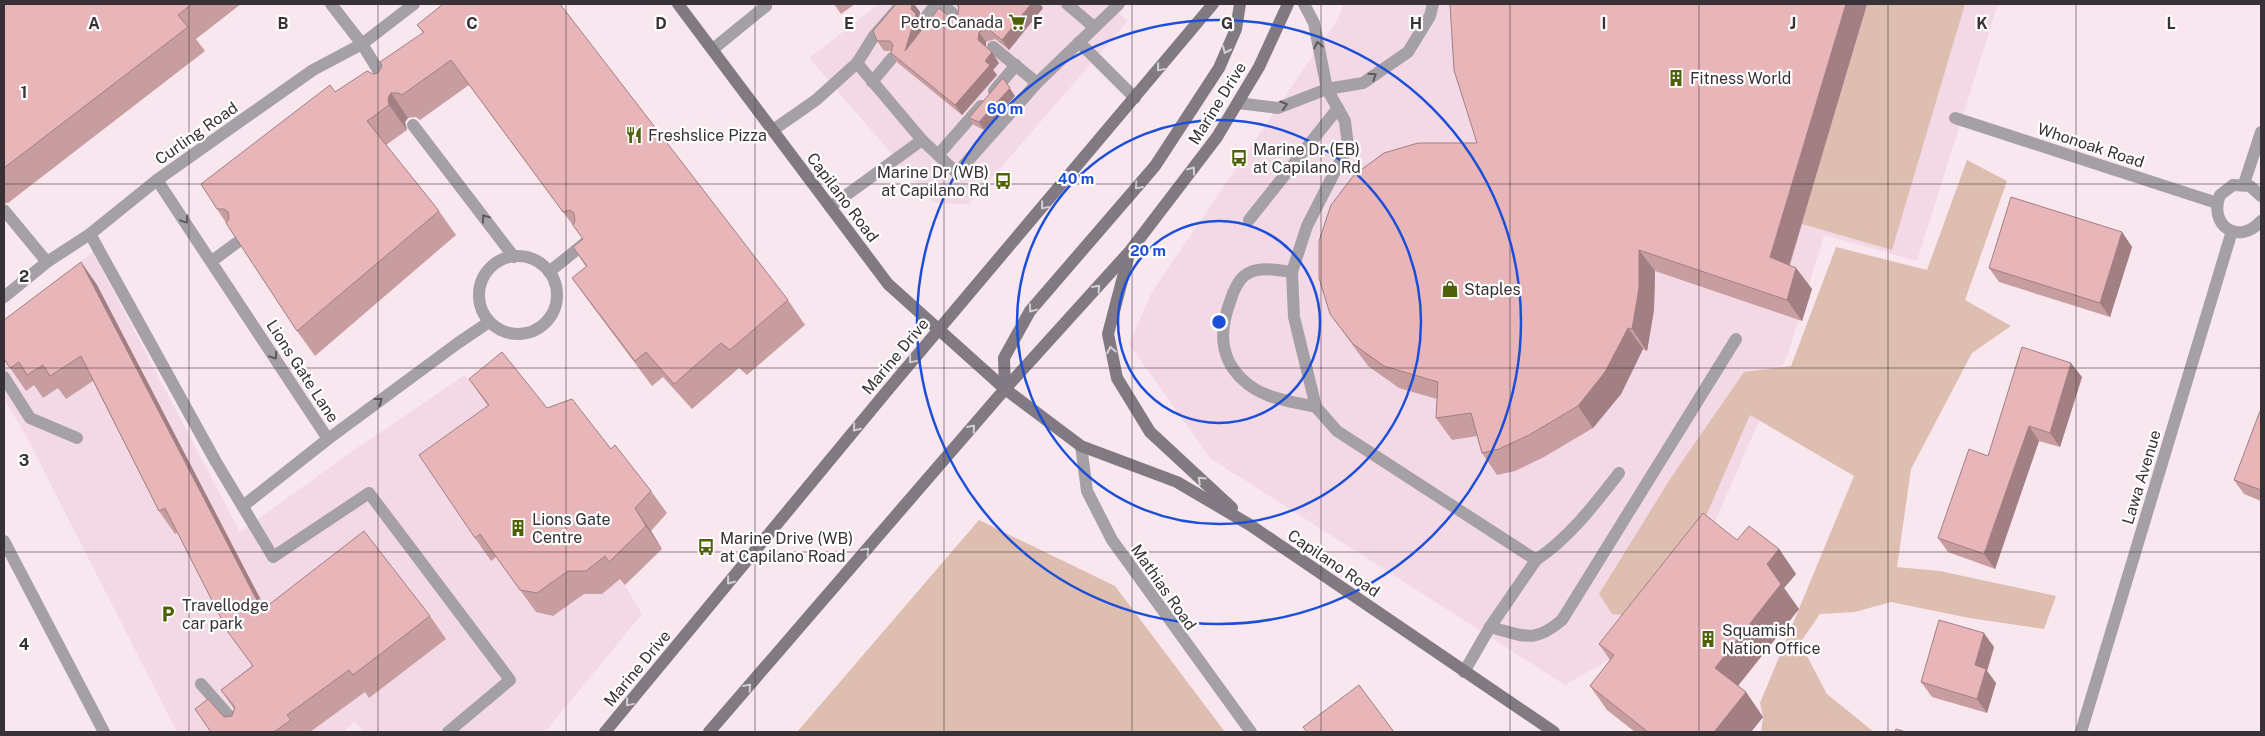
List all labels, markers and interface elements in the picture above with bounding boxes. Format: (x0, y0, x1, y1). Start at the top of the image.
supermarket icon: Petro-Canada (1007, 12, 1027, 32)
place label: Petro-Canada (900, 13, 1003, 32)
text: A (88, 14, 100, 33)
text: B (278, 14, 289, 33)
text: C (466, 14, 478, 33)
text: D (655, 14, 667, 33)
text: E (844, 14, 854, 33)
text: F (1033, 14, 1043, 33)
text: G (1221, 14, 1233, 33)
text: H (1410, 14, 1422, 33)
text: I (1602, 14, 1606, 33)
text: J (1790, 14, 1796, 33)
text: K (1976, 14, 1988, 33)
text: L (2166, 14, 2176, 33)
one-way arrow (1314, 41, 1324, 50)
one-way arrow (1222, 45, 1233, 54)
street label: Marine Drive (1185, 59, 1250, 148)
one-way arrow (1157, 62, 1165, 71)
building icon: Fitness World (1666, 68, 1686, 88)
place label: Fitness World (1690, 69, 1791, 88)
one-way arrow (1368, 73, 1377, 82)
text: 1 (21, 83, 27, 102)
street label: Curling Road (151, 98, 241, 169)
text: 60 m (987, 100, 1023, 117)
one-way arrow (1279, 101, 1287, 111)
street label: Whonoak Road (2035, 119, 2147, 172)
restaurant icon: Freshslice Pizza (624, 125, 644, 145)
place label: Freshslice Pizza (648, 126, 767, 145)
place label: Marine Dr (EB) at Capilano Rd (1253, 140, 1361, 177)
bus stop icon: Marine Dr (EB) at Capilano Rd (1229, 148, 1249, 168)
street label: Capilano Road (803, 149, 882, 246)
place label: Marine Dr (WB) at Capilano Rd (877, 163, 989, 200)
one-way arrow (1186, 166, 1195, 176)
text: 40 m (1058, 170, 1094, 187)
bus stop icon: Marine Dr (WB) at Capilano Rd (993, 171, 1013, 191)
one-way arrow (1135, 180, 1144, 189)
one-way arrow (1040, 200, 1049, 209)
one-way arrow (179, 215, 188, 224)
one-way arrow (482, 215, 490, 224)
text: 20 m (1130, 242, 1166, 259)
text: 2 (19, 267, 29, 286)
shop icon: Staples (1440, 279, 1460, 299)
place label: Staples (1464, 280, 1521, 299)
one-way arrow (1091, 285, 1100, 294)
one-way arrow (1029, 303, 1038, 313)
centre of rings (1210, 313, 1228, 331)
street label: Marine Drive (858, 314, 933, 398)
street label: Lions Gate Lane (262, 316, 343, 426)
one-way arrow (1107, 346, 1117, 354)
one-way arrow (268, 351, 277, 360)
one-way arrow (910, 354, 918, 363)
one-way arrow (373, 398, 383, 407)
one-way arrow (853, 422, 861, 431)
one-way arrow (966, 425, 974, 434)
street label: Lawa Avenue (2118, 428, 2165, 527)
text: 3 (19, 451, 29, 470)
one-way arrow (1198, 477, 1207, 486)
place label: Lions Gate Centre (532, 510, 611, 547)
building icon: Lions Gate Centre (508, 518, 528, 538)
street label: Capilano Road (1284, 526, 1383, 601)
place label: Marine Drive (WB) at Capilano Road (720, 529, 853, 566)
bus stop icon: Marine Drive (WB) at Capilano Road (696, 537, 716, 557)
street label: Mathias Road (1127, 541, 1200, 634)
one-way arrow (860, 548, 868, 557)
one-way arrow (727, 575, 736, 584)
place label: Travellodge car park (182, 596, 269, 633)
parking icon: Travellodge car park (158, 604, 178, 624)
place label: Squamish Nation Office (1722, 621, 1820, 658)
street label: Marine Drive (600, 626, 675, 710)
building icon: Squamish Nation Office (1698, 629, 1718, 649)
text: 4 (19, 635, 30, 654)
one-way arrow (742, 684, 751, 693)
one-way arrow (627, 697, 635, 706)

